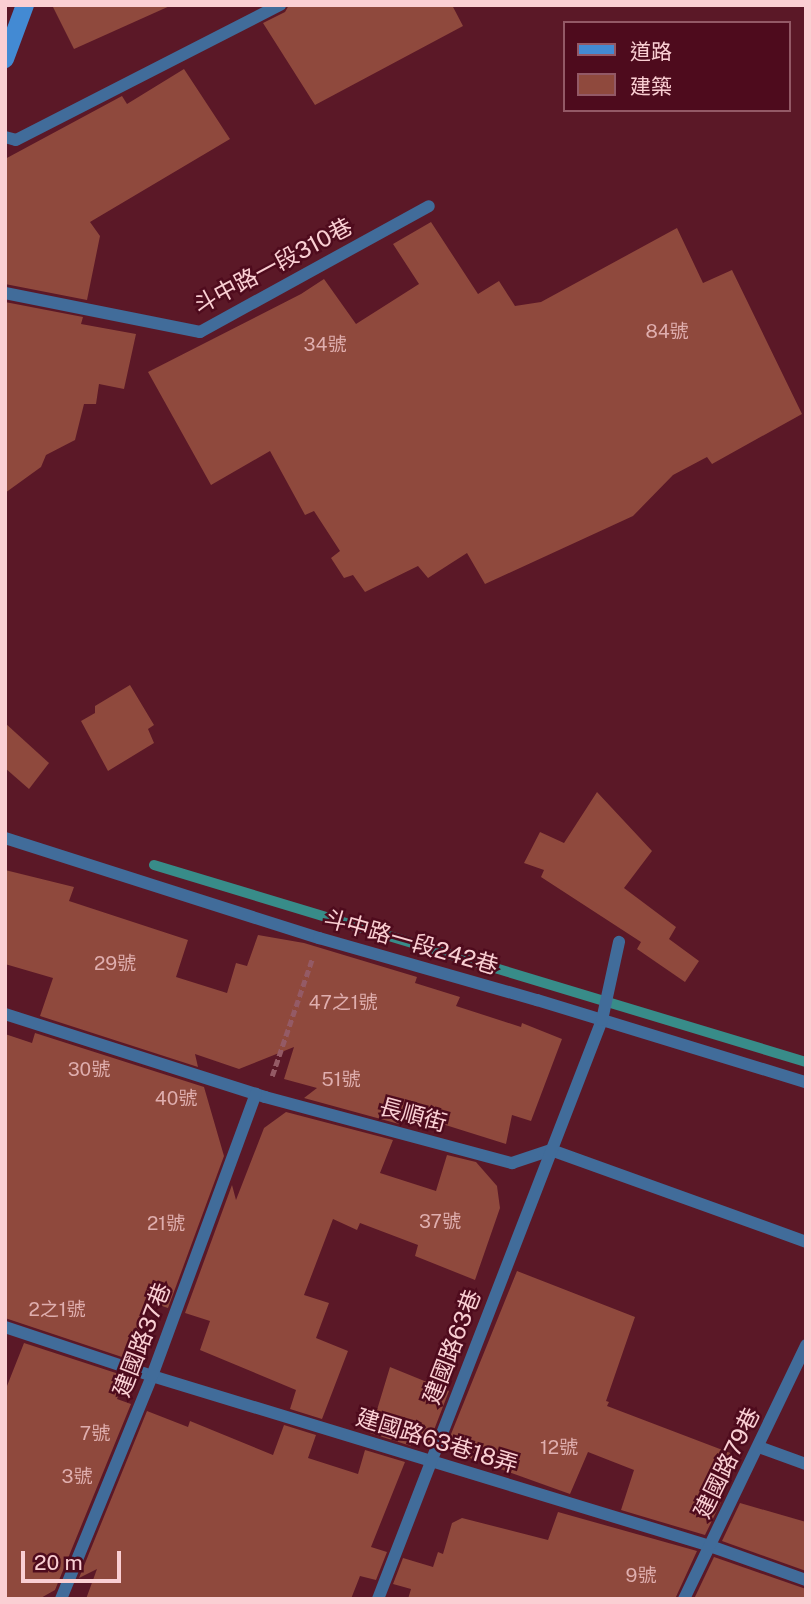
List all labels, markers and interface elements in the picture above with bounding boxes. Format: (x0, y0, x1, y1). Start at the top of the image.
legend (562, 21, 790, 112)
text: 道路 (630, 39, 672, 64)
text: 建築 (630, 74, 672, 99)
street label: 斗中路一段310巷 (189, 213, 357, 319)
house number: 84號 (645, 321, 689, 343)
house number: 34號 (304, 334, 346, 356)
street label: 斗中路一段242巷 (321, 904, 501, 980)
house number: 29號 (94, 953, 136, 975)
house number: 47之1號 (308, 992, 378, 1014)
house number: 30號 (68, 1059, 110, 1081)
house number: 51號 (322, 1069, 360, 1091)
house number: 40號 (155, 1088, 197, 1110)
street label: 長順街 (376, 1093, 450, 1137)
house number: 37號 (419, 1211, 461, 1233)
house number: 21號 (147, 1213, 185, 1235)
street label: 建國路37巷 (108, 1279, 176, 1401)
street label: 建國路63巷 (417, 1286, 487, 1408)
house number: 2之1號 (28, 1299, 86, 1321)
street label: 建國路63巷18弄 (353, 1403, 521, 1479)
street label: 建國路79巷 (688, 1403, 766, 1523)
house number: 7號 (80, 1423, 110, 1445)
house number: 12號 (540, 1437, 578, 1459)
house number: 3號 (62, 1466, 92, 1488)
scale bar (24, 1538, 124, 1582)
text: 20 m (34, 1550, 83, 1575)
house number: 9號 (626, 1565, 656, 1587)

